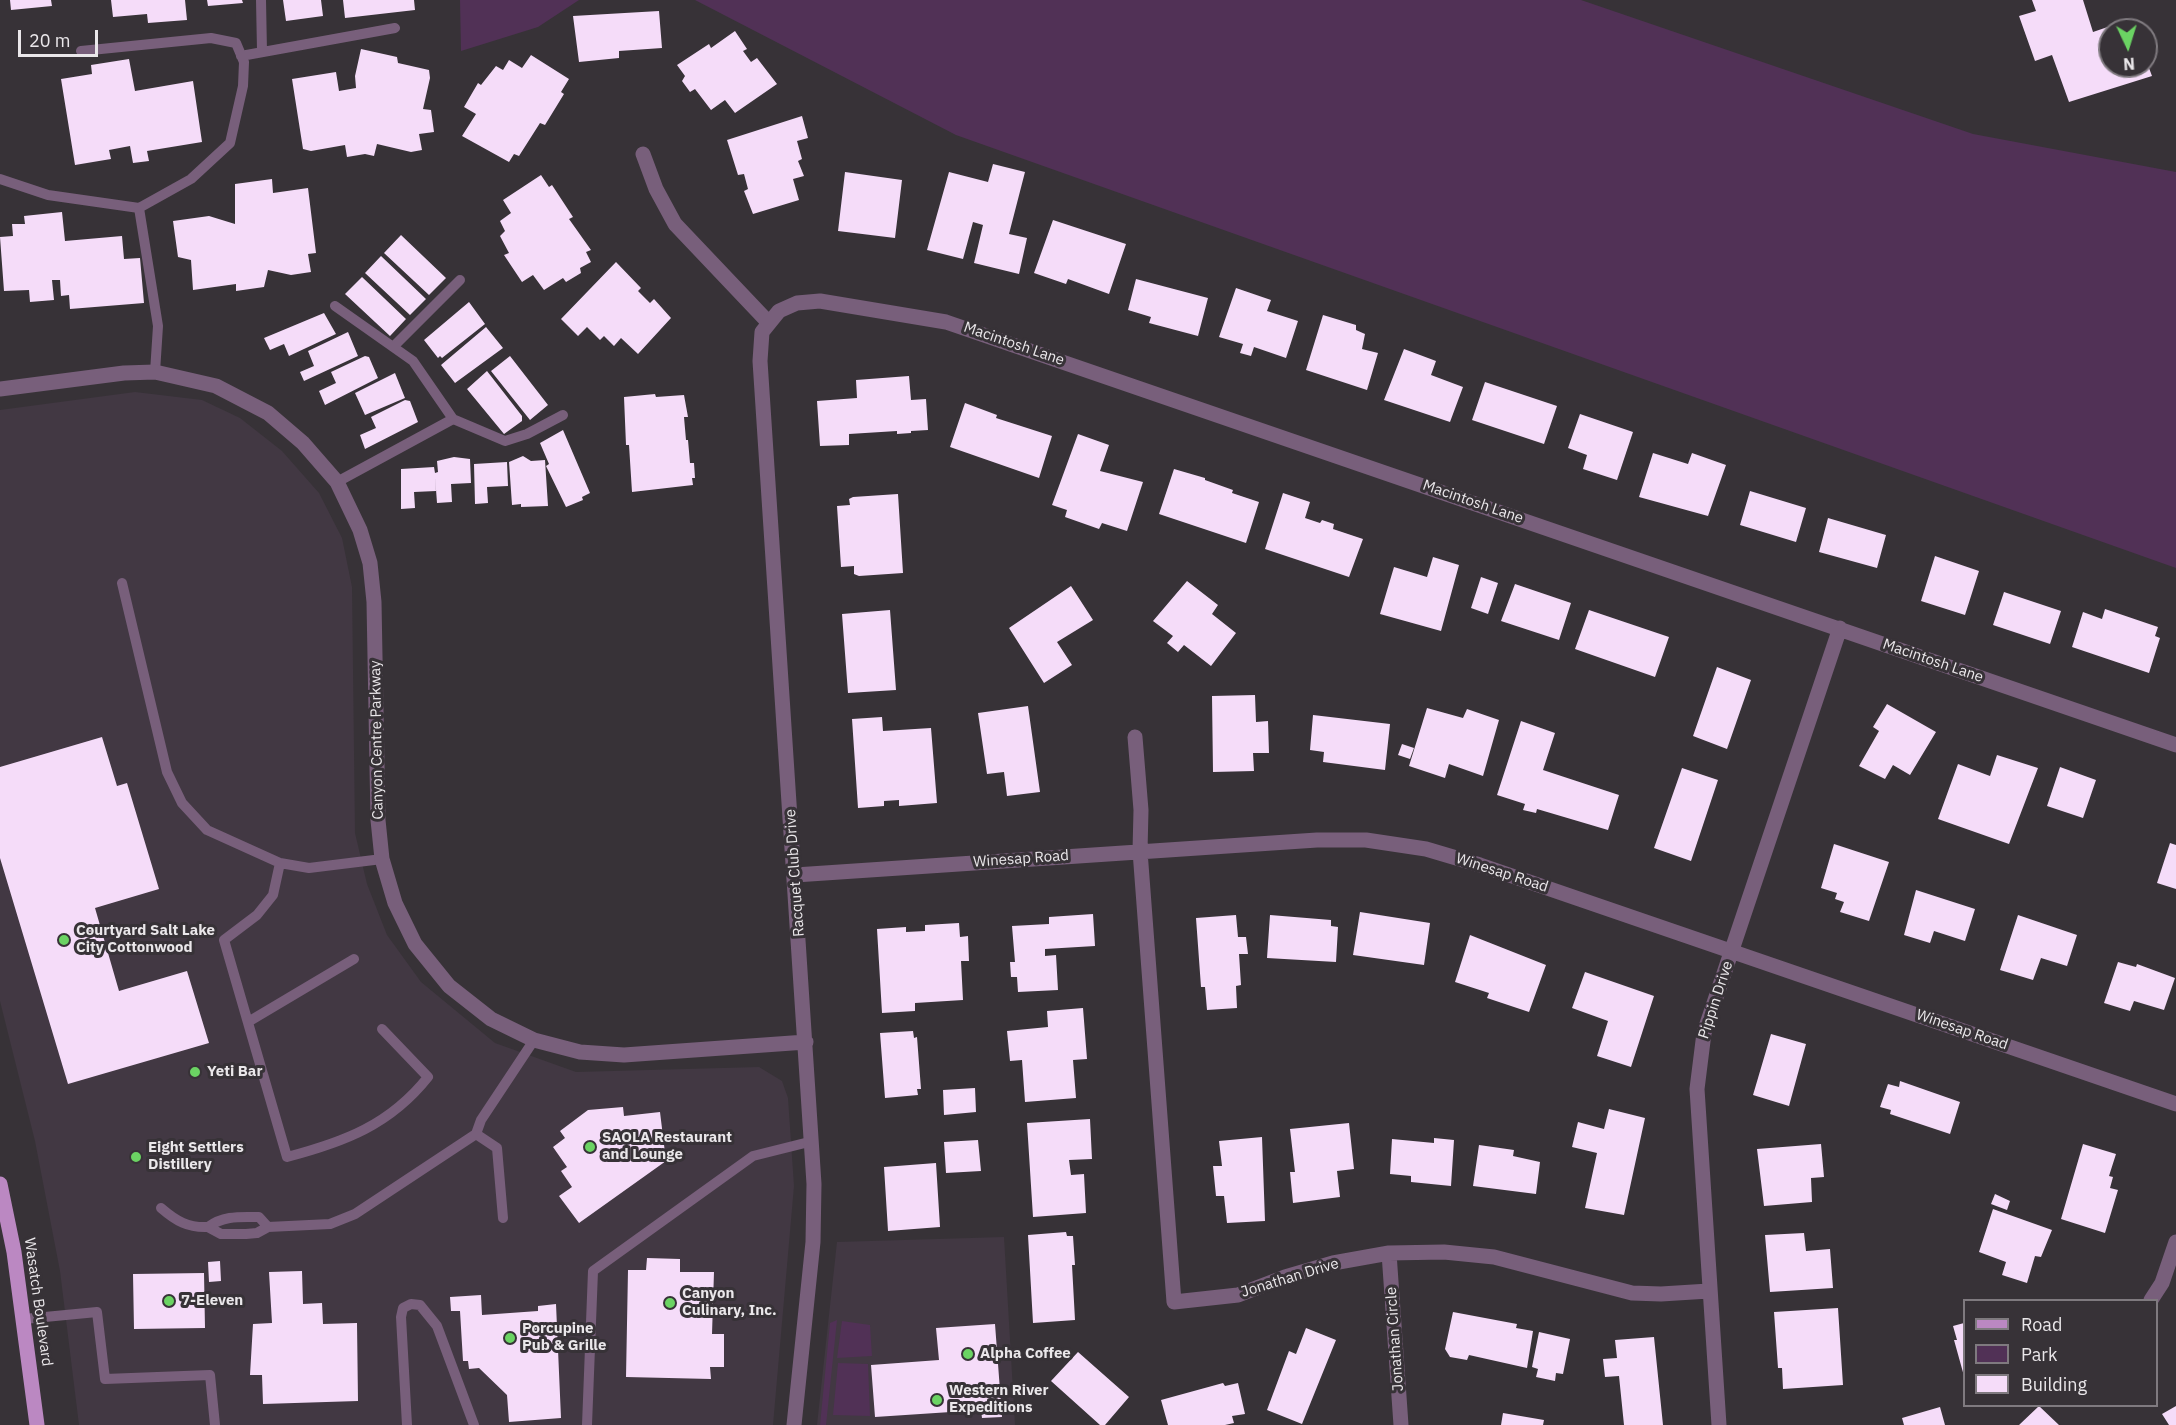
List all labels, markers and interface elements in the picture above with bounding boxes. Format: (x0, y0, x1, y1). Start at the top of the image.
scale bar (21, 18, 100, 56)
north arrow (2098, 18, 2158, 78)
text: 20 m (29, 29, 71, 52)
text: N (2123, 54, 2136, 74)
street label: Macintosh Lane (961, 318, 1067, 370)
street label: Macintosh Lane (1420, 476, 1526, 528)
street label: Macintosh Lane (1880, 635, 1986, 687)
street label: Canyon Centre Parkway (367, 660, 387, 820)
street label: Racquet Club Drive (782, 808, 808, 938)
street label: Winesap Road (973, 847, 1069, 871)
street label: Winesap Road (1454, 850, 1550, 896)
place label: Courtyard Salt Lake City Cottonwood (76, 922, 215, 957)
marker: Courtyard Salt Lake City Cottonwood (57, 933, 71, 947)
street label: Pippin Drive (1695, 959, 1737, 1041)
street label: Winesap Road (1914, 1006, 2010, 1054)
place label: Yeti Bar (207, 1063, 262, 1081)
marker: Yeti Bar (188, 1065, 202, 1079)
place label: SAOLA Restaurant and Lounge (602, 1129, 732, 1164)
place label: Eight Settlers Distillery (148, 1139, 244, 1174)
marker: SAOLA Restaurant and Lounge (583, 1140, 597, 1154)
marker: Eight Settlers Distillery (129, 1150, 143, 1164)
street label: Wasatch Boulevard (20, 1237, 56, 1367)
street label: Jonathan Drive (1239, 1255, 1341, 1301)
place label: Canyon Culinary, Inc. (682, 1285, 777, 1320)
street label: Jonathan Circle (1382, 1286, 1408, 1392)
place label: 7-Eleven (181, 1292, 243, 1310)
marker: 7-Eleven (162, 1294, 176, 1308)
marker: Canyon Culinary, Inc. (663, 1296, 677, 1310)
legend (1963, 1299, 2158, 1407)
text: Road (2021, 1313, 2062, 1336)
place label: Porcupine Pub & Grille (522, 1320, 606, 1355)
marker: Porcupine Pub & Grille (503, 1331, 517, 1345)
text: Park (2021, 1343, 2057, 1366)
place label: Alpha Coffee (980, 1345, 1071, 1363)
marker: Alpha Coffee (961, 1347, 975, 1361)
text: Building (2021, 1373, 2087, 1396)
place label: Western River Expeditions (949, 1382, 1049, 1417)
marker: Western River Expeditions (930, 1393, 944, 1407)

